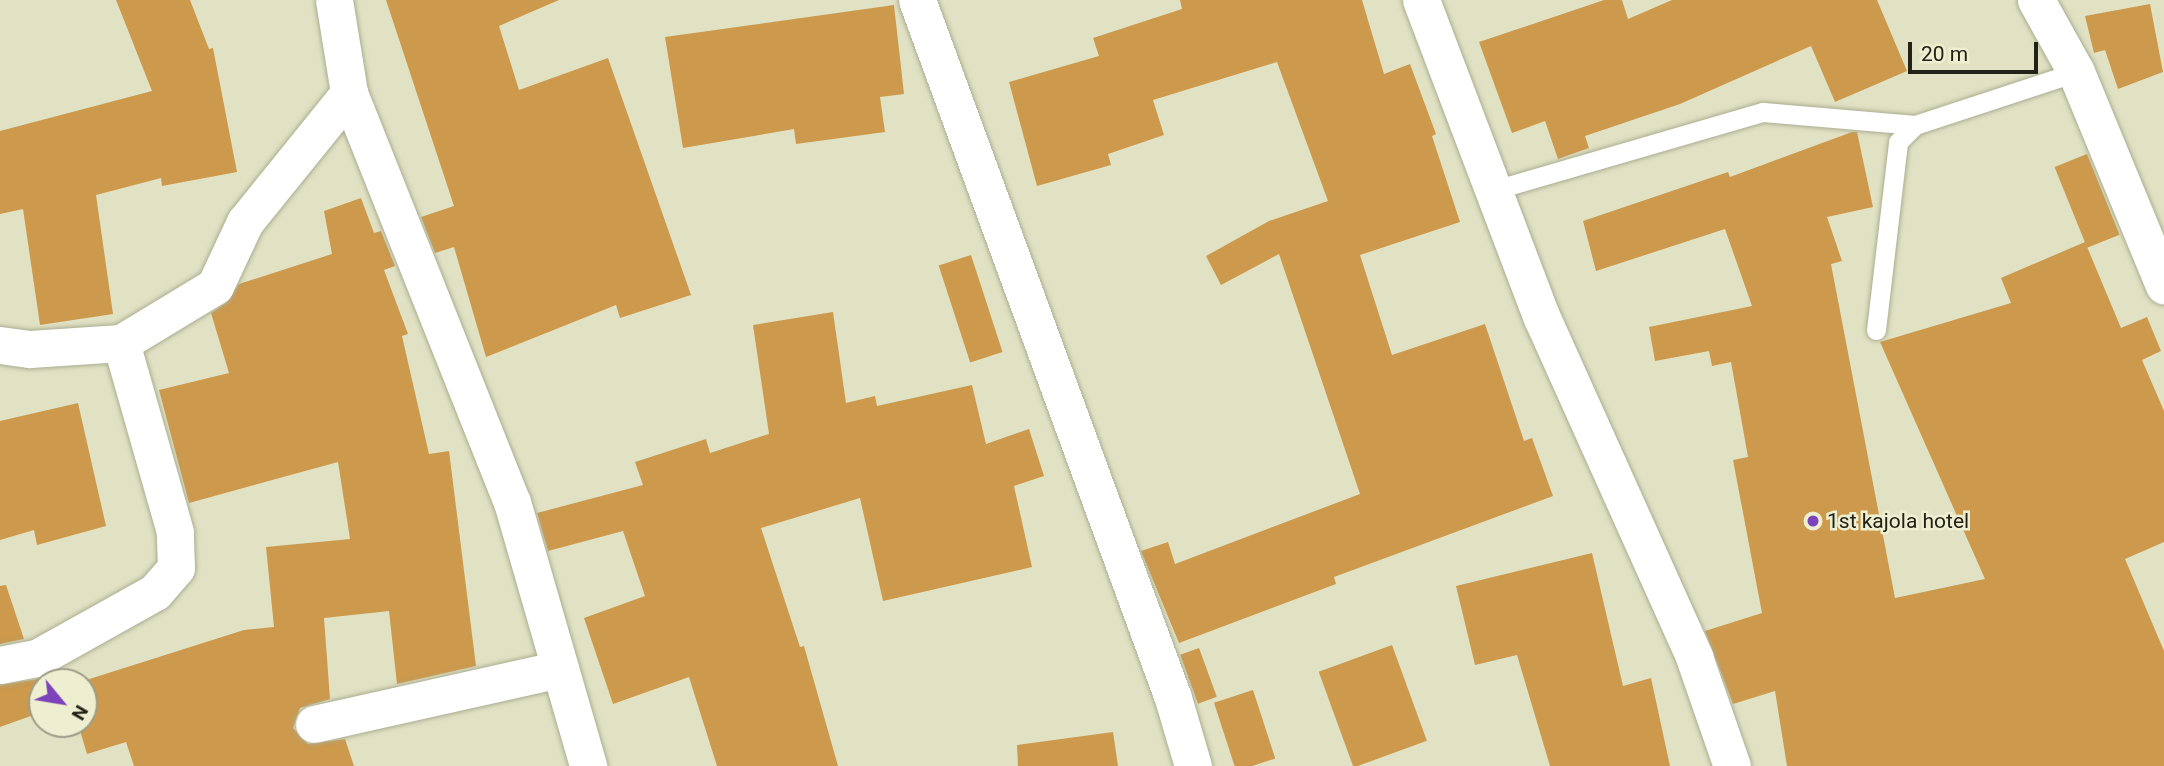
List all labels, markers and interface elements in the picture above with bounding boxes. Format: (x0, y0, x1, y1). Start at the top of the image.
scale bar (1912, 28, 2042, 72)
text: 20 m (1921, 42, 1968, 66)
place label: 1st kajola hotel (1827, 508, 1969, 534)
marker: 1st kajola hotel (1805, 513, 1821, 529)
north arrow (28, 668, 98, 738)
text: N (67, 701, 93, 724)

